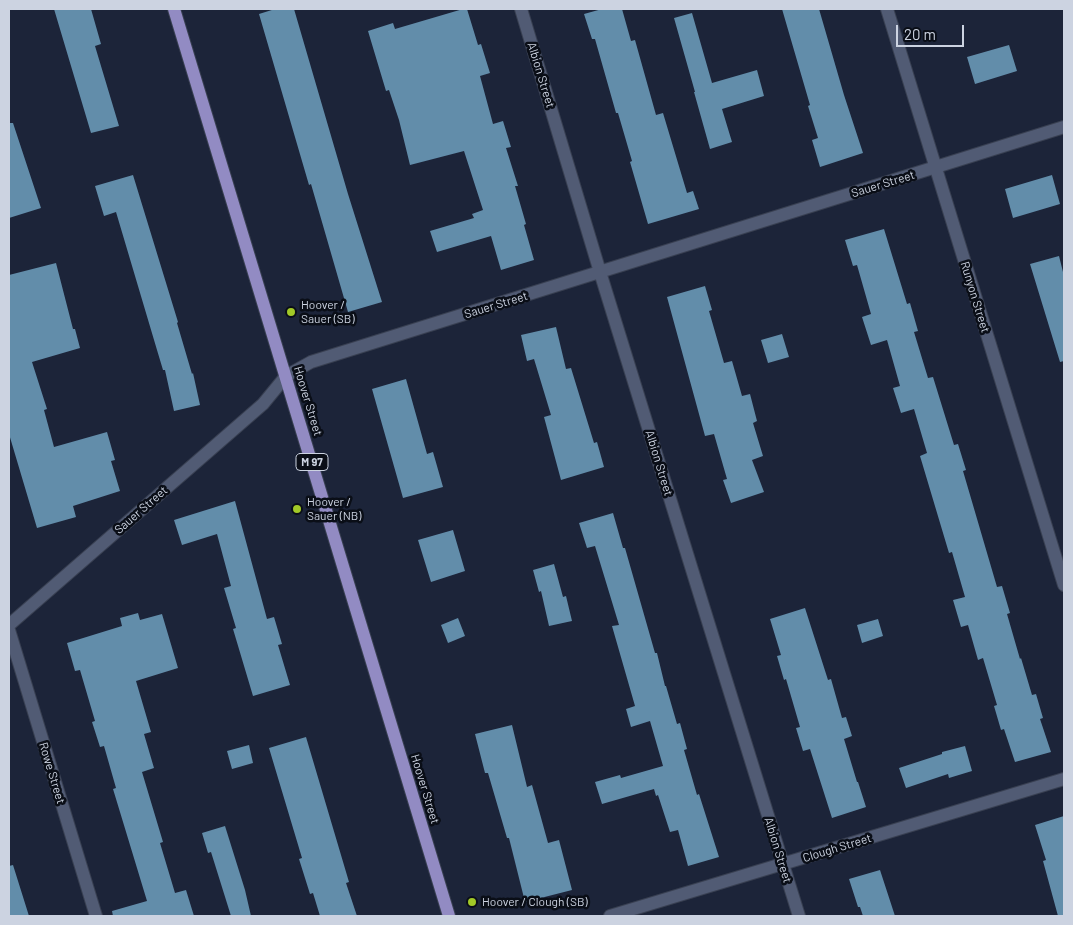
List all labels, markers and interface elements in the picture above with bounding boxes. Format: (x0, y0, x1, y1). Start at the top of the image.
scale bar (898, 15, 966, 47)
text: 20 m (904, 25, 936, 43)
street label: Albion Street (524, 40, 558, 110)
street label: Sauer Street (850, 168, 916, 200)
street label: Runyon Street (957, 260, 993, 334)
street label: Sauer Street (463, 289, 529, 321)
place label: Hoover / Sauer (SB) (301, 298, 355, 326)
marker: Hoover / Sauer (SB) (285, 306, 297, 318)
street label: Hoover Street (291, 364, 325, 438)
street label: Albion Street (642, 428, 676, 498)
road number: M 97 (296, 454, 328, 471)
street label: Sauer Street (112, 483, 170, 537)
place label: Hoover / Sauer (NB) (307, 495, 361, 523)
marker: Hoover / Sauer (NB) (291, 503, 303, 515)
street label: Rowe Street (36, 740, 68, 806)
street label: Hoover Street (408, 752, 442, 826)
street label: Albion Street (761, 815, 795, 885)
street label: Clough Street (801, 831, 873, 865)
place label: Hoover / Clough (SB) (482, 895, 588, 909)
marker: Hoover / Clough (SB) (466, 896, 478, 908)

